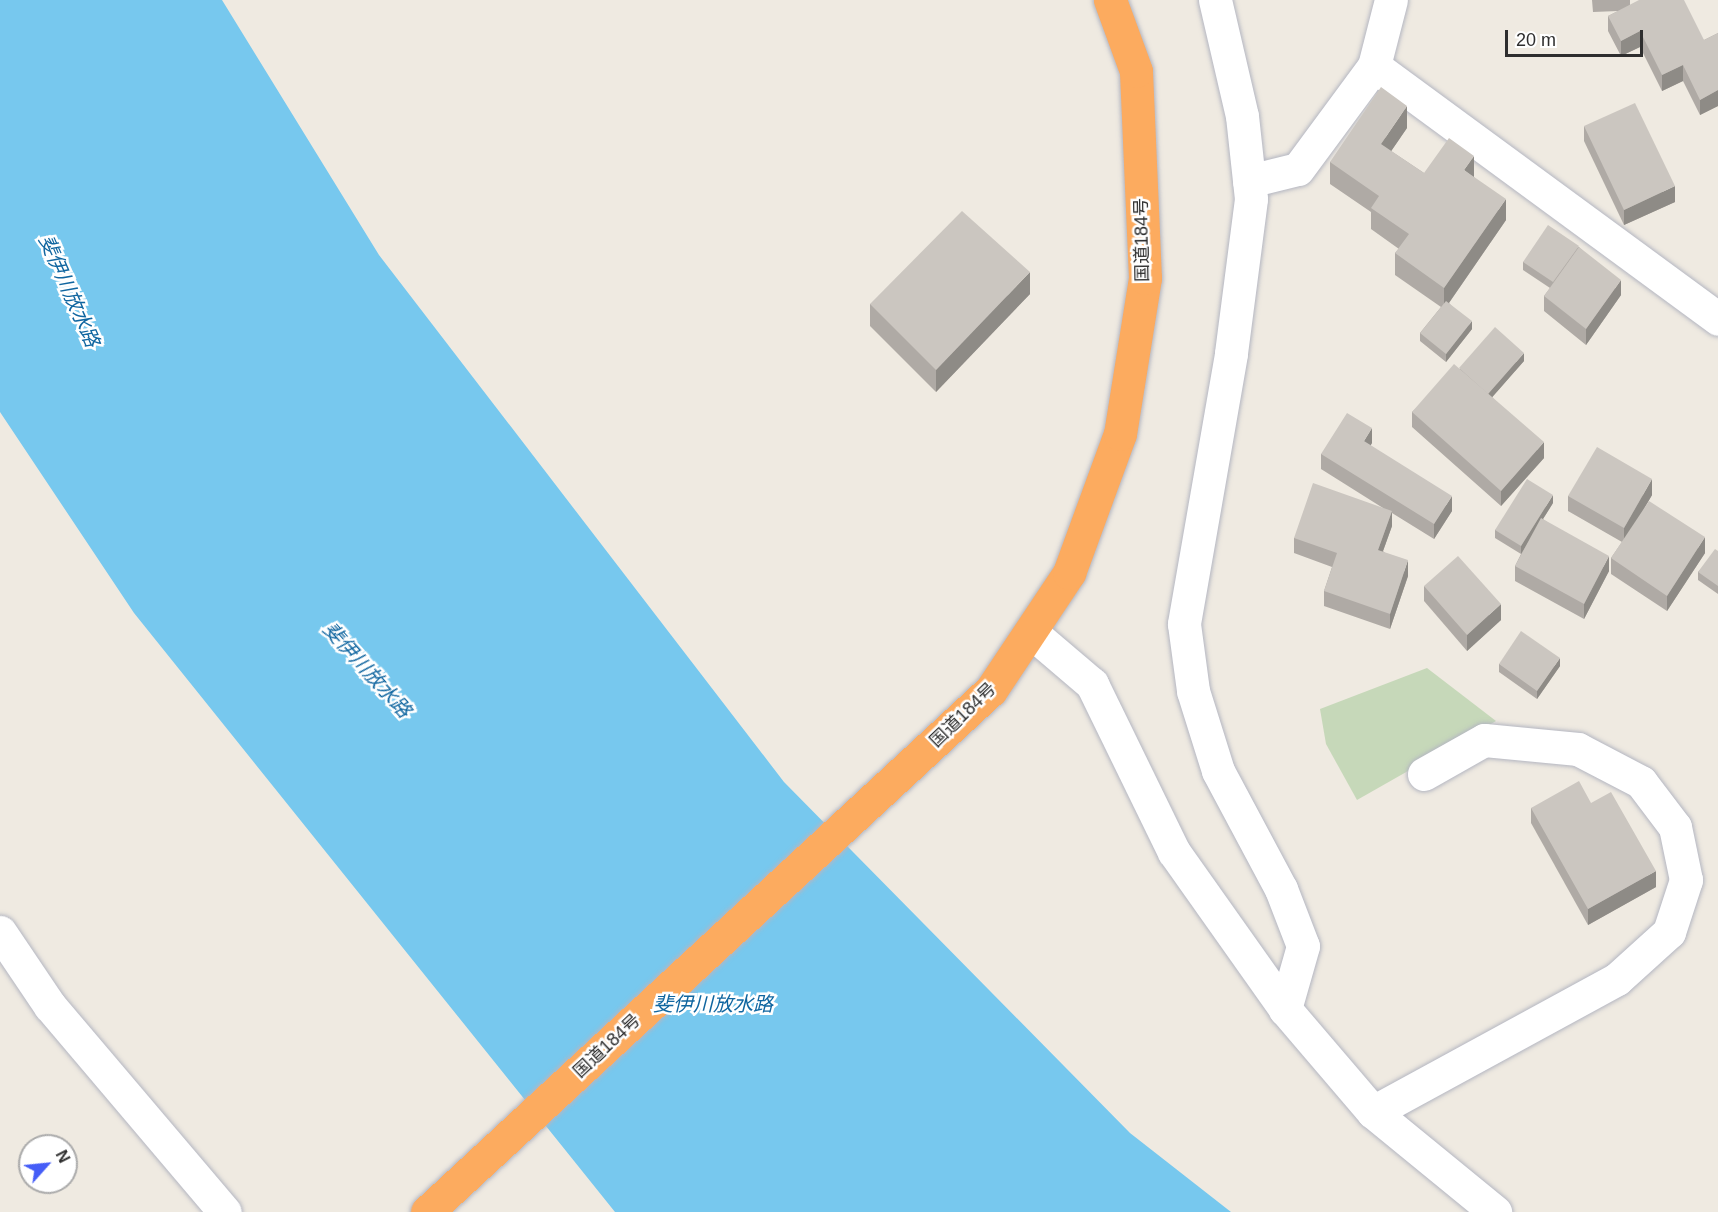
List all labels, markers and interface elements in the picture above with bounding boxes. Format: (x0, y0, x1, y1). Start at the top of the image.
scale bar (1508, 18, 1646, 56)
text: 20 m (1516, 30, 1556, 50)
street label: 国道184号 (1130, 198, 1154, 282)
water label: 斐伊川放水路 (34, 231, 104, 351)
water label: 斐伊川放水路 (318, 617, 416, 723)
street label: 国道184号 (925, 678, 1001, 752)
water label: 斐伊川放水路 (653, 992, 773, 1016)
street label: 国道184号 (569, 1009, 645, 1083)
north arrow (18, 1134, 78, 1194)
text: N (53, 1147, 73, 1166)

